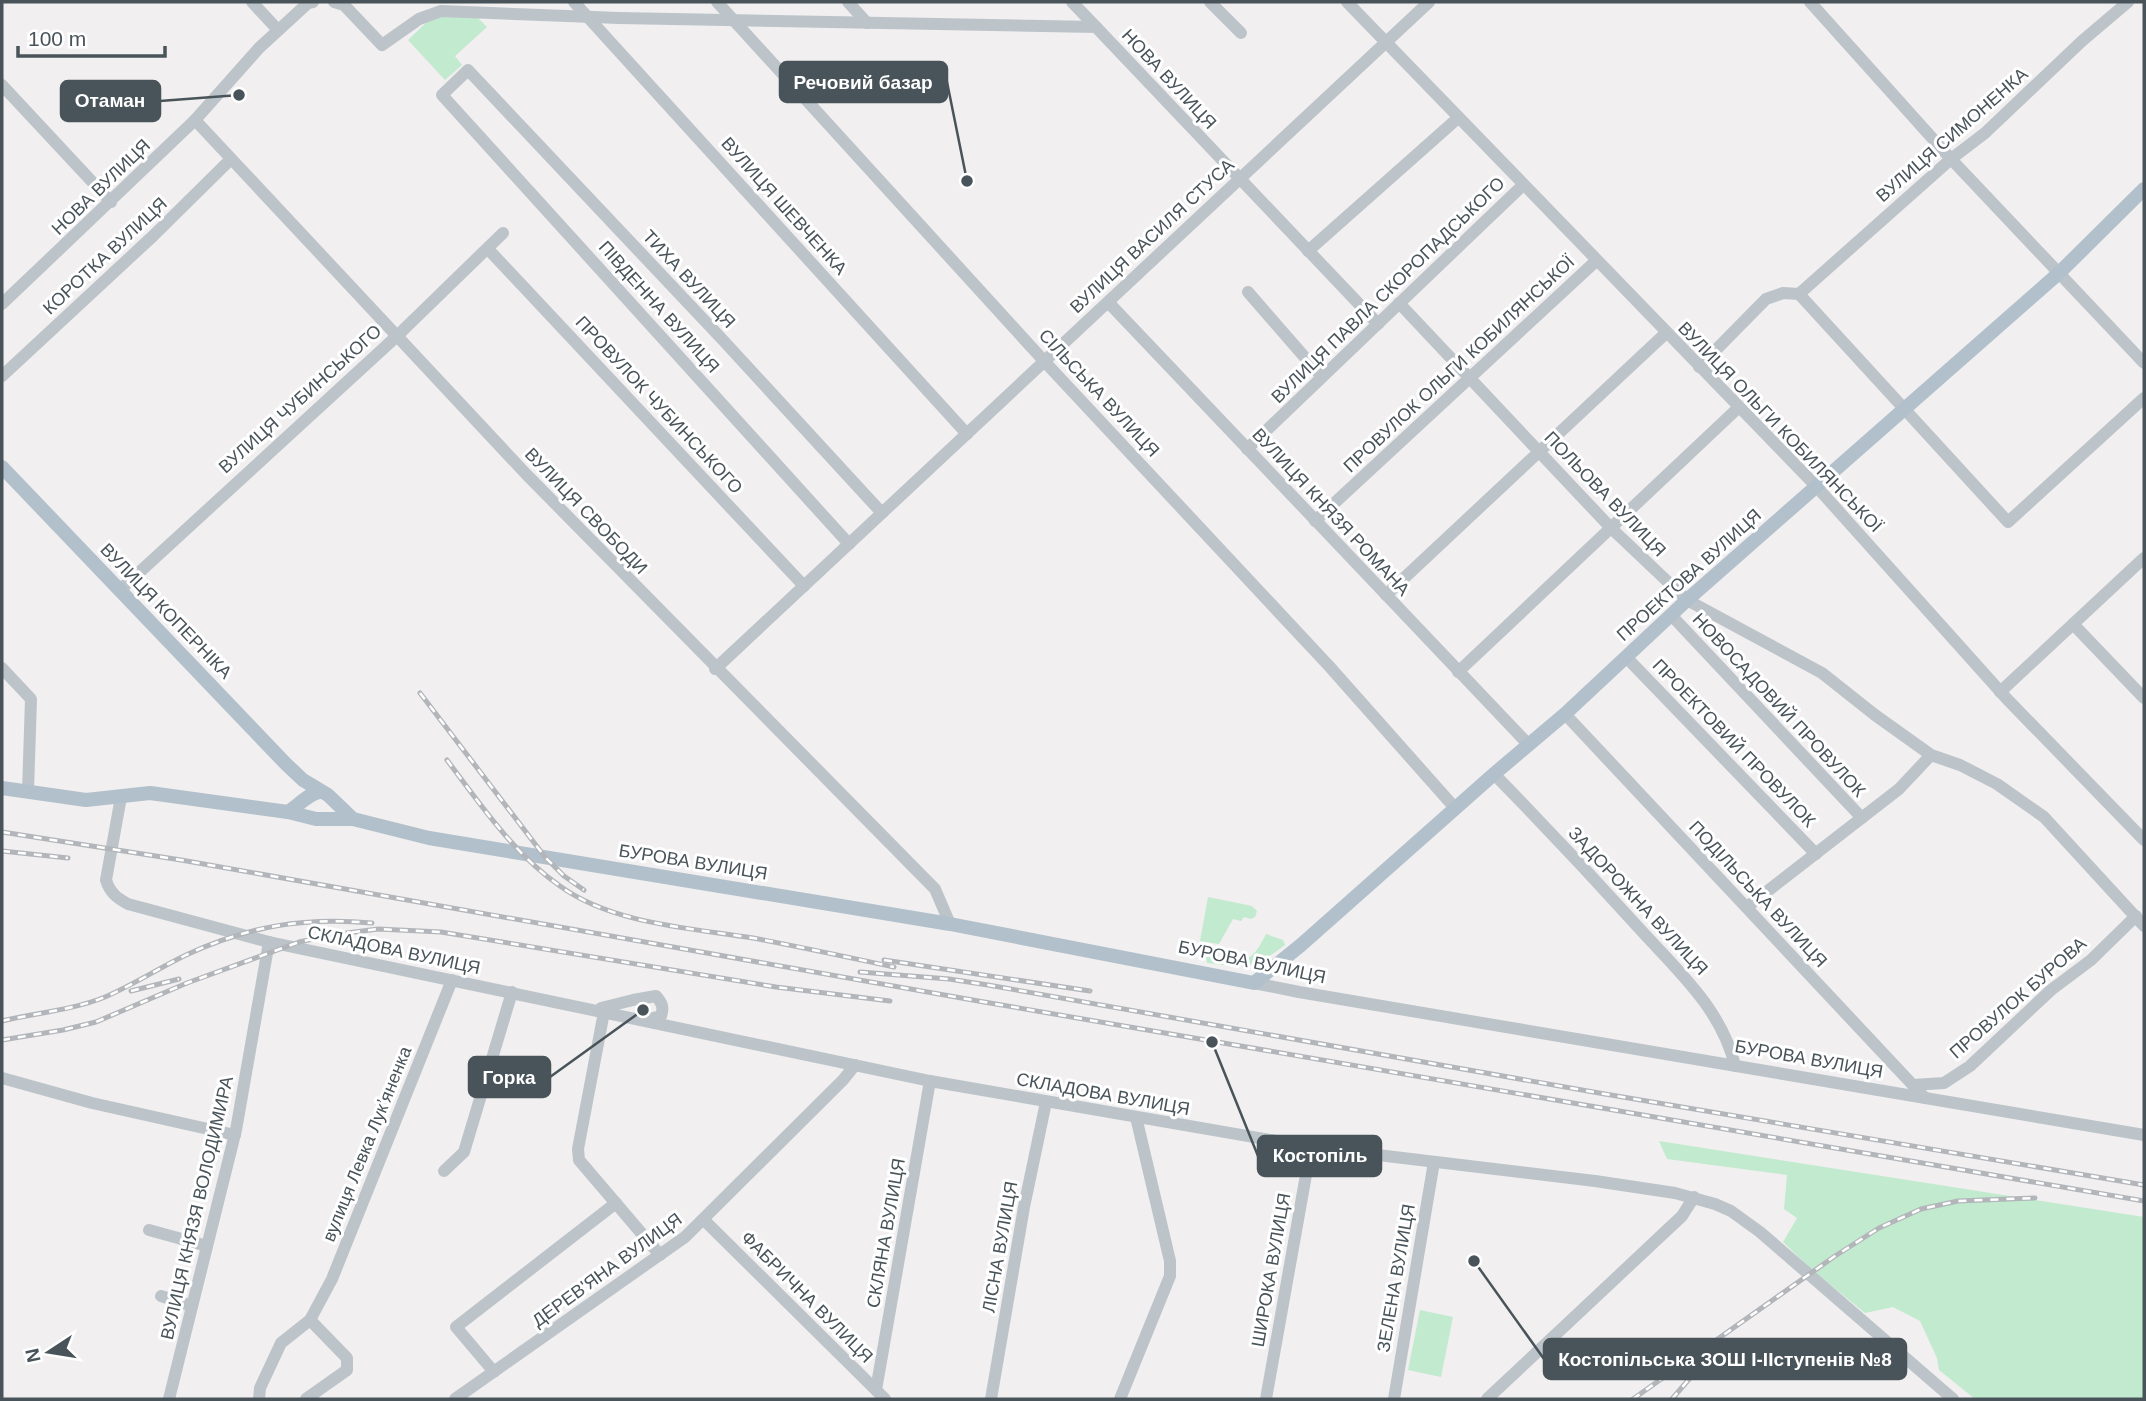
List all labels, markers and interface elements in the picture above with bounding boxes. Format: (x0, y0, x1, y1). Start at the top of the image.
scale bar (18, 14, 164, 58)
street label: НОВА ВУЛИЦЯ (1118, 25, 1220, 133)
text: 100 m (28, 27, 86, 50)
callout: Речовий базар (780, 62, 947, 102)
street label: ВУЛИЦЯ СИМОНЕНКА (1872, 64, 2032, 206)
text: Речовий базар (793, 72, 933, 93)
callout: Отаман (61, 81, 160, 121)
text: Отаман (75, 90, 145, 111)
street label: ВУЛИЦЯ ШЕВЧЕНКА (717, 133, 851, 279)
street label: НОВА ВУЛИЦЯ (48, 135, 154, 239)
street label: ВУЛИЦЯ ВАСИЛЯ СТУСА (1066, 155, 1238, 317)
street label: ВУЛИЦЯ ПАВЛА СКОРОПАДСЬКОГО (1267, 173, 1509, 407)
street label: КОРОТКА ВУЛИЦЯ (39, 194, 171, 318)
street label: ТИХА ВУЛИЦЯ (639, 226, 739, 332)
street label: ПІВДЕННА ВУЛИЦЯ (595, 237, 723, 377)
street label: ПРОВУЛОК ОЛЬГИ КОБИЛЯНСЬКОЇ (1339, 252, 1579, 476)
street label: ПРОВУЛОК ЧУБИНСЬКОГО (572, 312, 746, 498)
street label: ВУЛИЦЯ ОЛЬГИ КОБИЛЯНСЬКОЇ (1674, 318, 1886, 536)
street label: ВУЛИЦЯ ЧУБИНСЬКОГО (215, 321, 385, 477)
street label: СІЛЬСЬКА ВУЛИЦЯ (1035, 325, 1163, 461)
street label: ВУЛИЦЯ КНЯЗЯ РОМАНА (1248, 424, 1414, 600)
street label: ПОЛЬОВА ВУЛИЦЯ (1540, 427, 1670, 561)
street label: ВУЛИЦЯ СВОБОДИ (521, 444, 651, 578)
street label: ПРОЕКТОВА ВУЛИЦЯ (1613, 505, 1765, 645)
street label: ВУЛИЦЯ КОПЕРНІКА (96, 539, 236, 683)
street label: НОВОСАДОВИЙ ПРОВУЛОК (1689, 608, 1871, 801)
street label: ПРОЕКТОВИЙ ПРОВУЛОК (1649, 654, 1820, 831)
street label: ПОДІЛЬСЬКА ВУЛИЦЯ (1685, 817, 1831, 971)
street label: ЗАДОРОЖНА ВУЛИЦЯ (1564, 823, 1712, 979)
street label: БУРОВА ВУЛИЦЯ (617, 840, 769, 884)
street label: СКЛАДОВА ВУЛИЦЯ (306, 922, 482, 978)
street label: ПРОВУЛОК БУРОВА (1946, 933, 2090, 1063)
street label: БУРОВА ВУЛИЦЯ (1176, 937, 1328, 987)
street label: БУРОВА ВУЛИЦЯ (1733, 1036, 1885, 1082)
street label: вулиця Левка Лукʼяненка (319, 1043, 416, 1245)
callout: Горка (469, 1057, 550, 1097)
text: Горка (482, 1067, 536, 1088)
street label: СКЛАДОВА ВУЛИЦЯ (1015, 1069, 1191, 1119)
street label: ВУЛИЦЯ КНЯЗЯ ВОЛОДИМИРА (157, 1074, 237, 1342)
callout: Костопіль (1258, 1136, 1381, 1176)
text: Костопіль (1273, 1145, 1367, 1166)
street label: СКЛЯНА ВУЛИЦЯ (863, 1157, 909, 1309)
street label: ЛІСНА ВУЛИЦЯ (979, 1180, 1021, 1314)
street label: ШИРОКА ВУЛИЦЯ (1248, 1192, 1294, 1348)
street label: ЗЕЛЕНА ВУЛИЦЯ (1373, 1202, 1419, 1354)
street label: ДЕРЕВ'ЯНА ВУЛИЦЯ (528, 1209, 686, 1331)
street label: ФАБРИЧНА ВУЛИЦЯ (737, 1227, 877, 1367)
north arrow (14, 1317, 84, 1387)
callout: Костопільська ЗОШ І-ІІступенів №8 (1544, 1339, 1906, 1379)
text: N (21, 1347, 45, 1364)
text: Костопільська ЗОШ І-ІІступенів №8 (1558, 1349, 1892, 1370)

